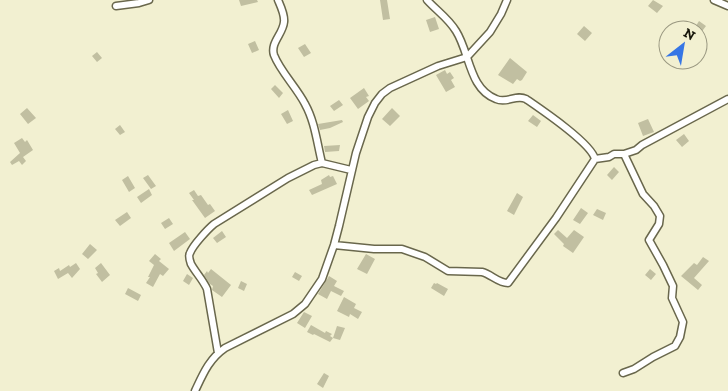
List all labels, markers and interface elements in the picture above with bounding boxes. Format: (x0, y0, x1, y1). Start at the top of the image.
north arrow (658, 20, 708, 70)
text: N (680, 24, 699, 44)

